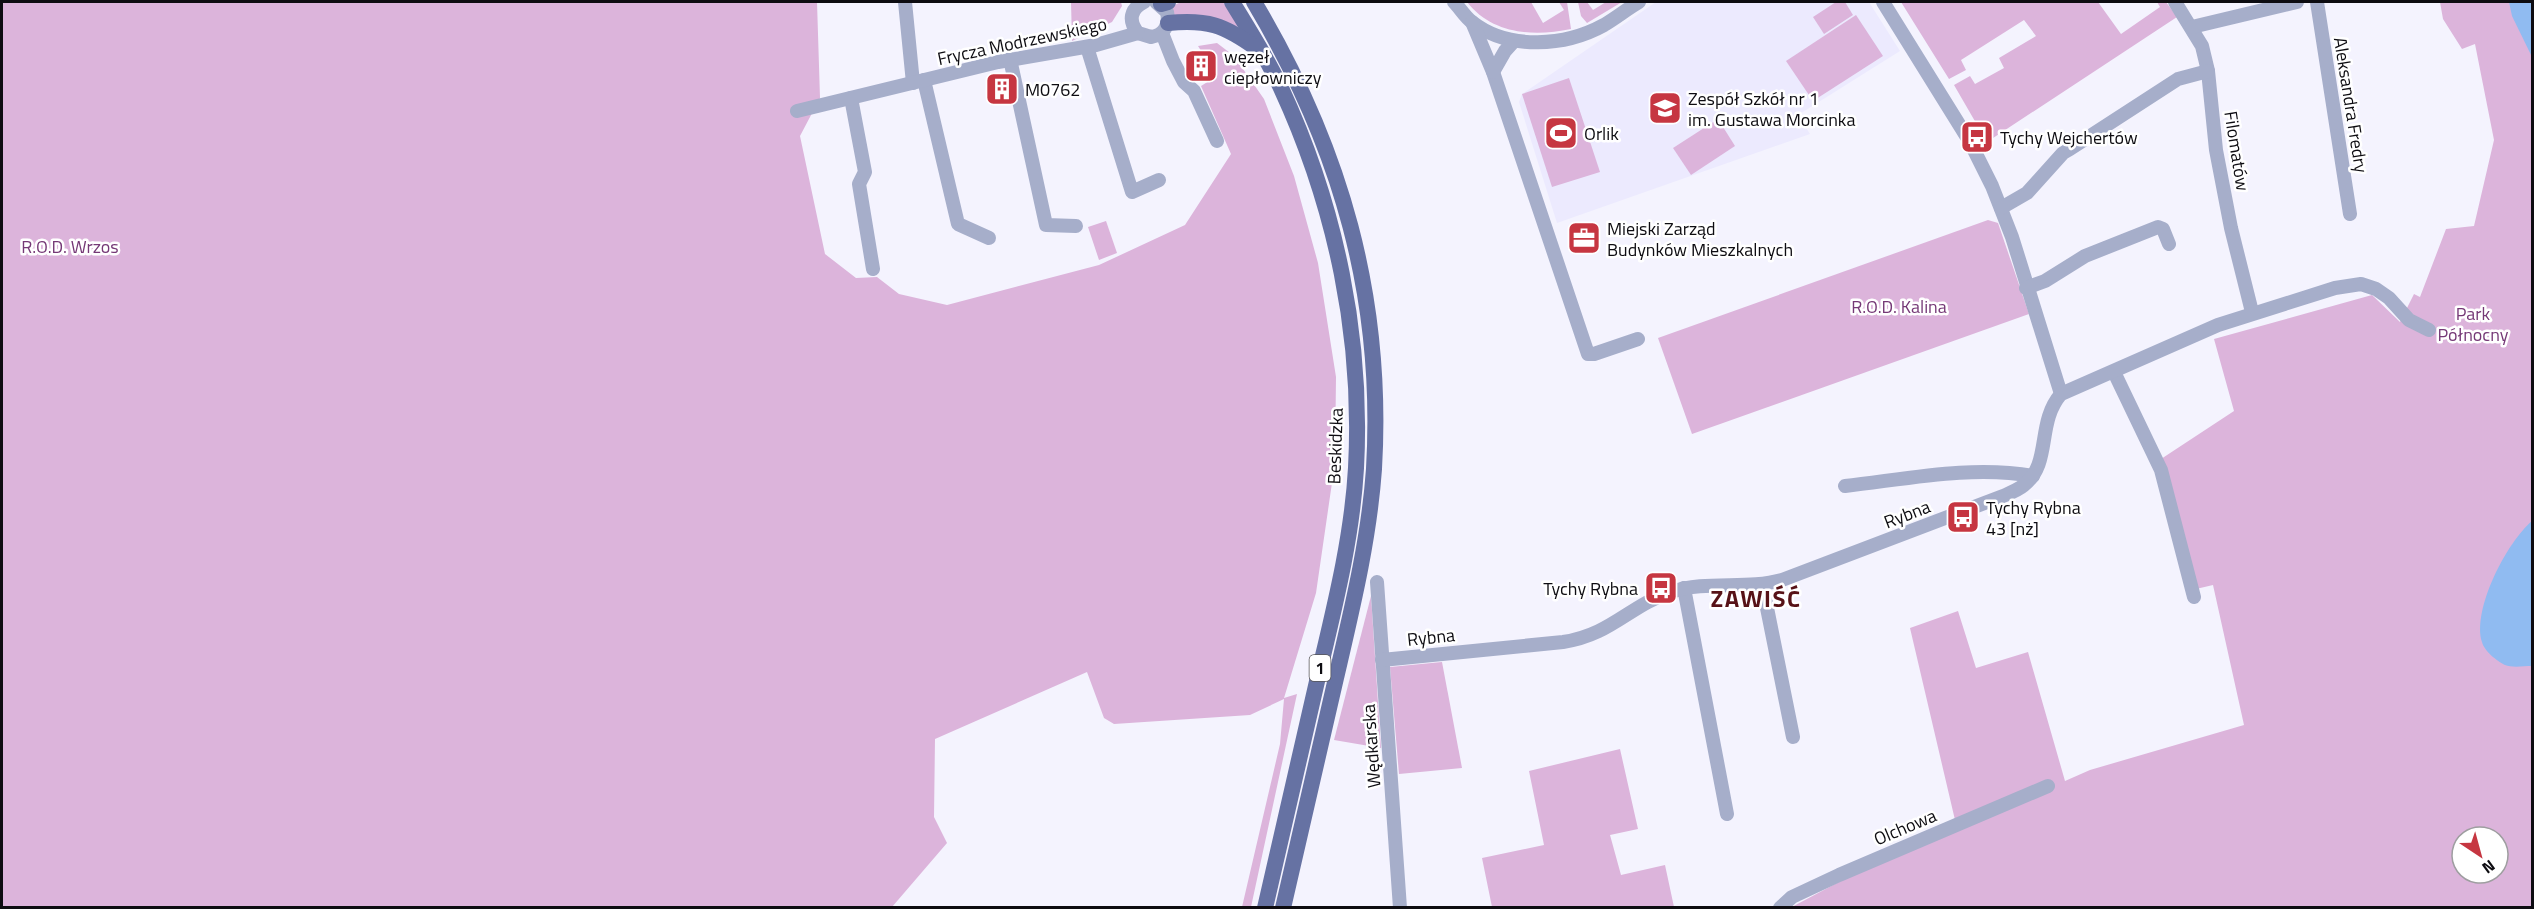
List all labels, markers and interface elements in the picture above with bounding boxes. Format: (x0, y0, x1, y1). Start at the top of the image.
street label: Frycza Modrzewskiego (935, 10, 1109, 72)
street label: Aleksandra Fredry (2327, 35, 2375, 175)
place label: węzeł ciepłowniczy (1224, 43, 1322, 91)
building icon: węzeł ciepłowniczy (1183, 48, 1219, 84)
building icon: M0762 (984, 71, 1020, 107)
place label: M0762 (1025, 76, 1080, 103)
place label: Zespół Szkół nr 1 im. Gustawa Morcinka (1688, 85, 1855, 133)
school or university icon: Zespół Szkół nr 1 im. Gustawa Morcinka (1647, 90, 1683, 126)
street label: Filomatów (2217, 109, 2257, 193)
sports icon: Orlik (1543, 115, 1579, 151)
bus stop icon: Tychy Wejchertów (1959, 119, 1995, 155)
place label: Orlik (1584, 120, 1619, 147)
place label: Tychy Wejchertów (2000, 124, 2138, 151)
place label: Miejski Zarząd Budynków Mieszkalnych (1607, 215, 1793, 263)
office icon: Miejski Zarząd Budynków Mieszkalnych (1566, 220, 1602, 256)
park label: R.O.D. Wrzos (21, 233, 119, 260)
park label: R.O.D. Kalina (1851, 293, 1947, 320)
park label: Park Północny (2438, 300, 2509, 348)
street label: Beskidzka (1320, 407, 1350, 485)
street label: Rybna (1880, 493, 1934, 535)
place label: Tychy Rybna 43 [nż] (1986, 494, 2081, 542)
bus stop icon: Tychy Rybna 43 [nż] (1945, 499, 1981, 535)
bus stop icon: Tychy Rybna (1643, 570, 1679, 606)
place label: Tychy Rybna (1543, 575, 1638, 602)
district label: ZAWIŚĆ (1710, 580, 1802, 616)
street label: Rybna (1406, 621, 1456, 653)
road number: 1 (1310, 655, 1330, 681)
street label: Wędkarska (1355, 703, 1387, 789)
street label: Olchowa (1870, 802, 1940, 852)
north arrow (2450, 825, 2510, 885)
text: N (2477, 854, 2500, 880)

